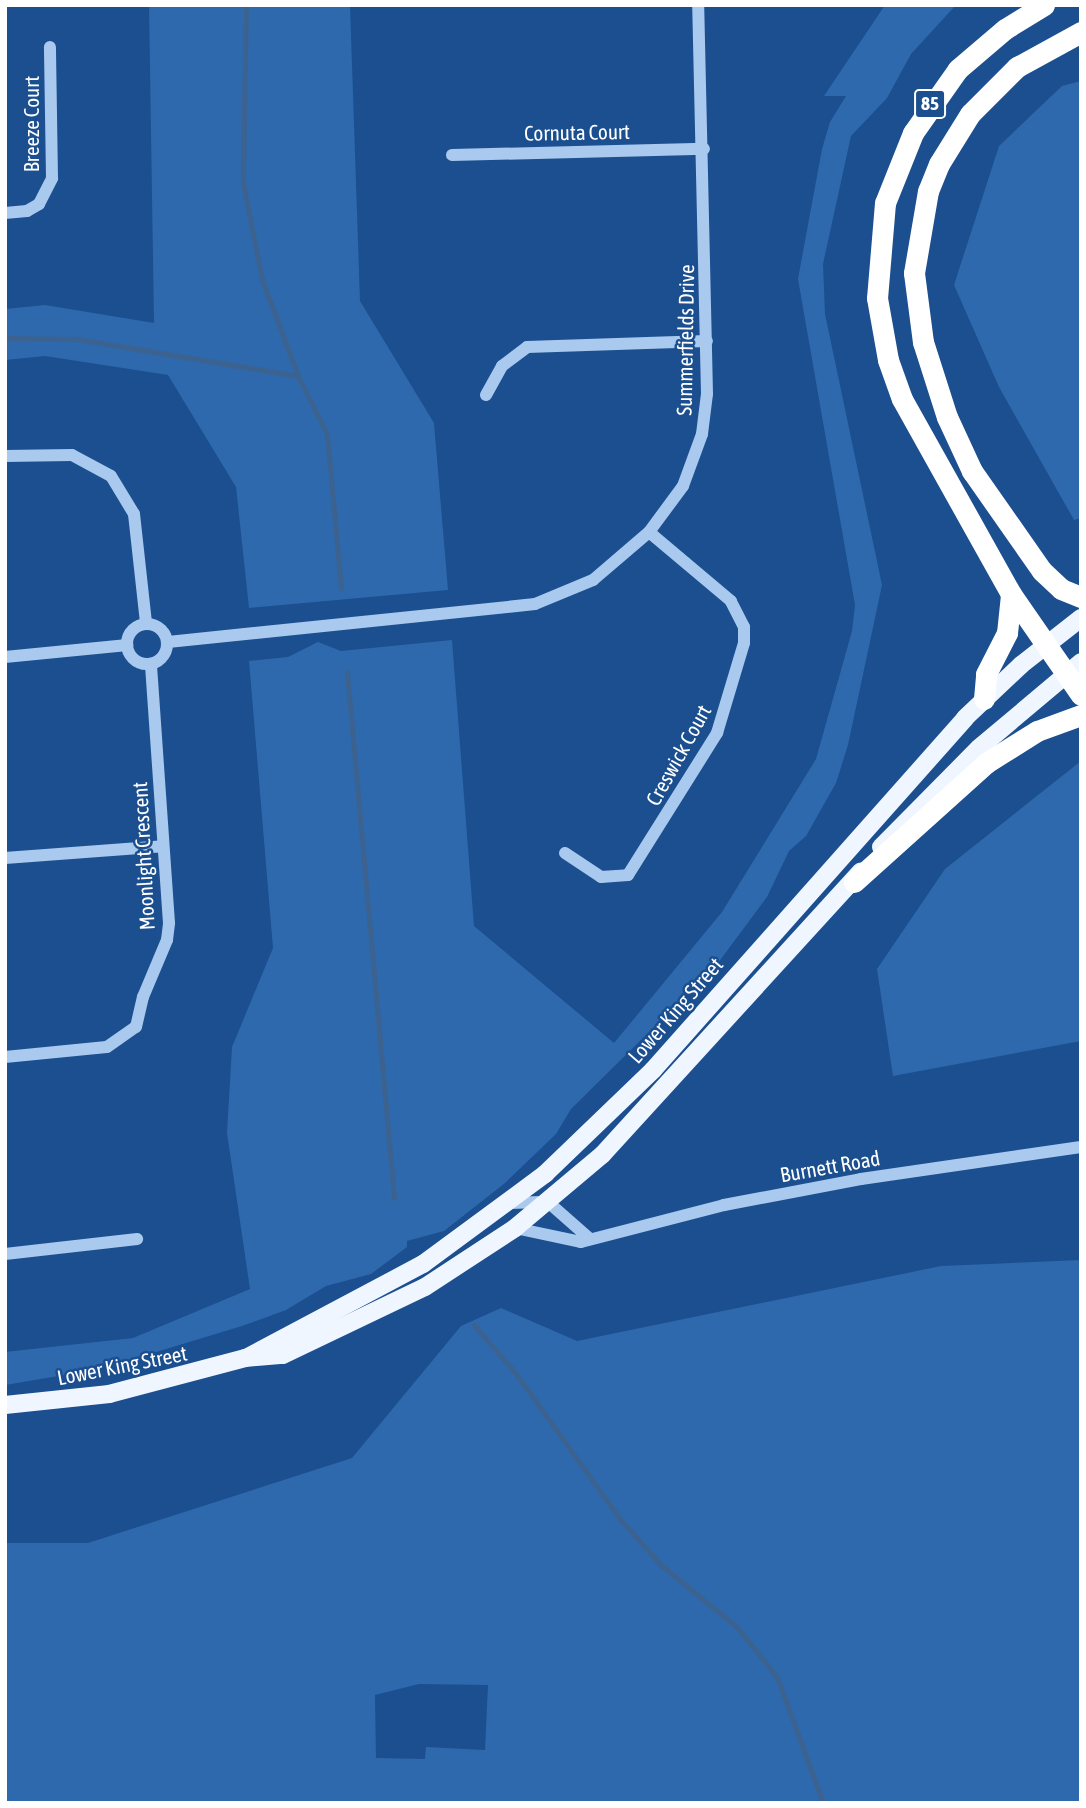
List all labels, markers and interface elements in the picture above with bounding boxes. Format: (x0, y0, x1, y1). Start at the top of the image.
street label: Breeze Court (18, 76, 44, 172)
road number: 85 (912, 88, 948, 120)
street label: Cornuta Court (524, 118, 630, 146)
street label: Summerfields Drive (671, 264, 699, 416)
street label: Creswick Court (640, 700, 716, 810)
street label: Moonlight Crescent (127, 781, 159, 931)
street label: Lower King Street (622, 952, 728, 1068)
street label: Burnett Road (778, 1145, 882, 1187)
street label: Lower King Street (55, 1340, 189, 1390)

